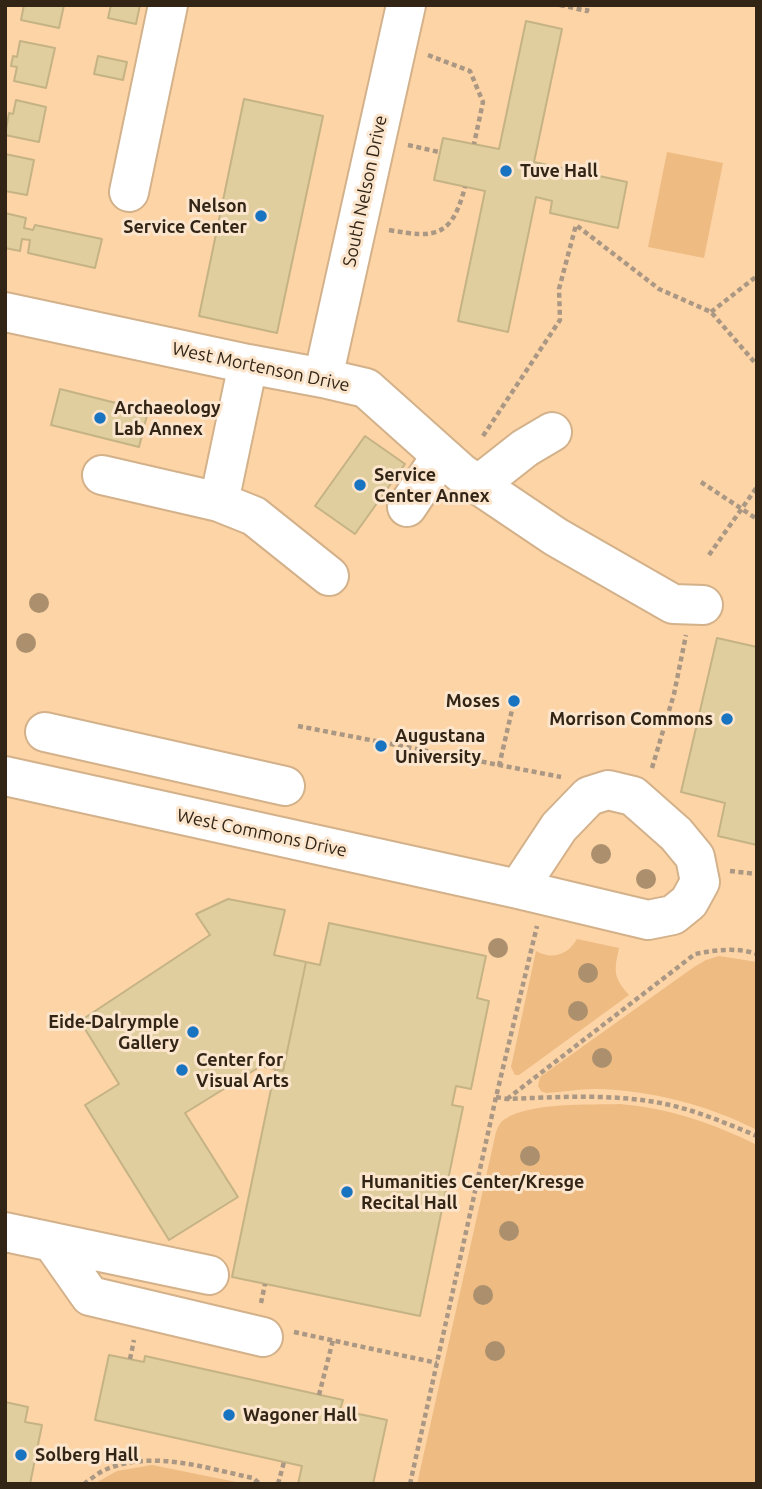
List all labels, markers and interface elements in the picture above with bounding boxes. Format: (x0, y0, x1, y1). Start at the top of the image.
street label: South Nelson Drive (338, 113, 392, 269)
place label: Tuve Hall (520, 160, 598, 182)
marker: Tuve Hall (498, 163, 514, 179)
place label: Nelson Service Center (123, 195, 247, 238)
marker: Nelson Service Center (253, 208, 269, 224)
street label: West Mortenson Drive (170, 338, 352, 396)
place label: Archaeology Lab Annex (114, 397, 220, 440)
marker: Archaeology Lab Annex (92, 410, 108, 426)
place label: Service Center Annex (374, 464, 490, 506)
marker: Service Center Annex (352, 477, 368, 493)
place label: Moses (446, 690, 500, 712)
marker: Moses (506, 693, 522, 709)
place label: Morrison Commons (549, 708, 713, 730)
marker: Morrison Commons (719, 711, 735, 727)
place label: Augustana University (395, 725, 485, 768)
marker: Augustana University (373, 738, 389, 754)
street label: West Commons Drive (175, 804, 349, 862)
place label: Eide-Dalrymple Gallery (48, 1011, 179, 1054)
marker: Eide-Dalrymple Gallery (185, 1024, 201, 1040)
place label: Center for Visual Arts (196, 1049, 289, 1092)
marker: Center for Visual Arts (174, 1062, 190, 1078)
place label: Humanities Center/Kresge Recital Hall (361, 1171, 584, 1214)
marker: Humanities Center/Kresge Recital Hall (339, 1184, 355, 1200)
place label: Wagoner Hall (243, 1404, 357, 1426)
marker: Wagoner Hall (221, 1407, 237, 1423)
place label: Solberg Hall (35, 1444, 139, 1466)
marker: Solberg Hall (13, 1447, 29, 1463)

